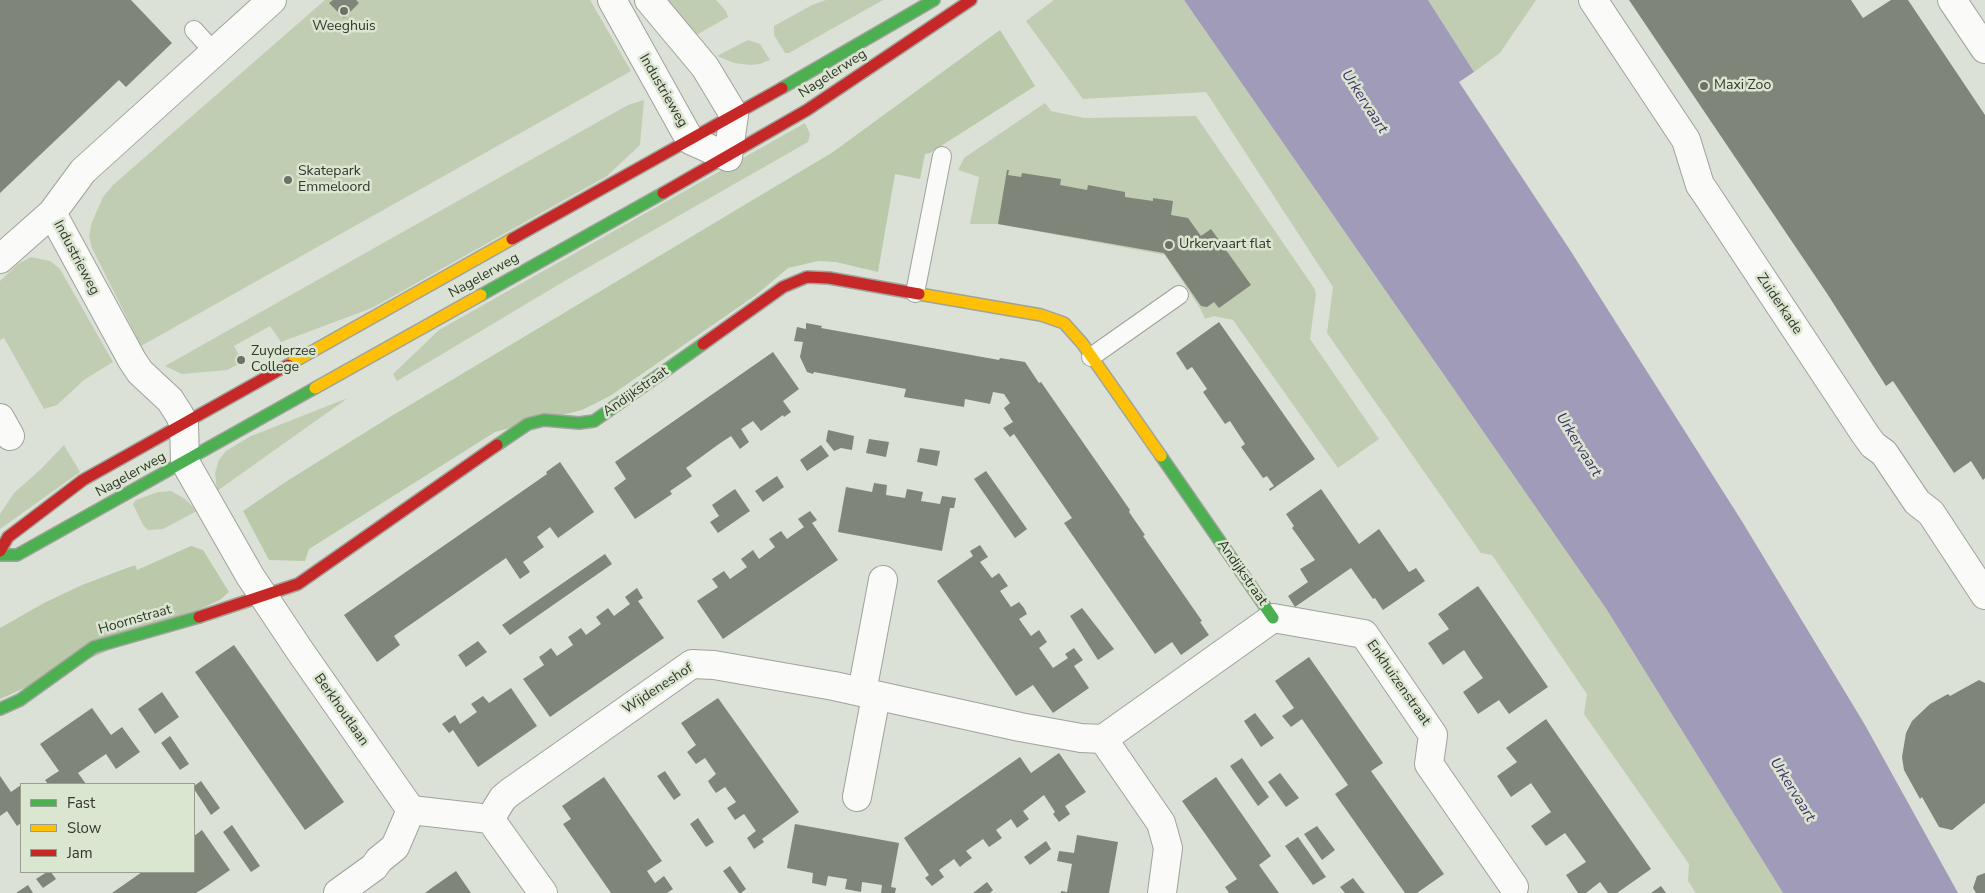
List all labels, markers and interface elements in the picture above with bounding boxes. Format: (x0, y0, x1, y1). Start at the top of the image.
marker: Weeghuis (338, 5, 350, 17)
place label: Weeghuis (312, 19, 376, 35)
street label: Nagelerweg (796, 46, 870, 102)
street label: Industrieweg (635, 51, 691, 131)
water label: Urkervaart (1337, 67, 1391, 137)
place label: Maxi Zoo (1714, 78, 1771, 94)
marker: Maxi Zoo (1698, 80, 1710, 92)
place label: Skatepark Emmeloord (298, 164, 370, 196)
marker: Skatepark Emmeloord (282, 174, 294, 186)
street label: Industrieweg (49, 218, 103, 298)
place label: Urkervaart flat (1179, 237, 1271, 253)
marker: Urkervaart flat (1163, 239, 1175, 251)
street label: Nagelerweg (446, 250, 522, 302)
street label: Zuiderkade (1753, 270, 1805, 338)
place label: Zuyderzee College (251, 344, 316, 377)
marker: Zuyderzee College (235, 354, 247, 366)
street label: Andijkstraat (600, 363, 672, 421)
water label: Urkervaart (1551, 410, 1605, 480)
street label: Nagelerweg (93, 449, 169, 501)
street label: Andijkstraat (1213, 537, 1271, 609)
street label: Hoornstraat (96, 602, 174, 638)
street label: Enkhuizenstraat (1362, 637, 1434, 729)
street label: Wijdeneshof (620, 660, 696, 718)
street label: Berkhoutlaan (310, 671, 372, 749)
water label: Urkervaart (1765, 755, 1819, 825)
legend (20, 783, 195, 873)
text: Fast (67, 793, 95, 813)
text: Slow (67, 818, 101, 838)
text: Jam (67, 843, 93, 863)

